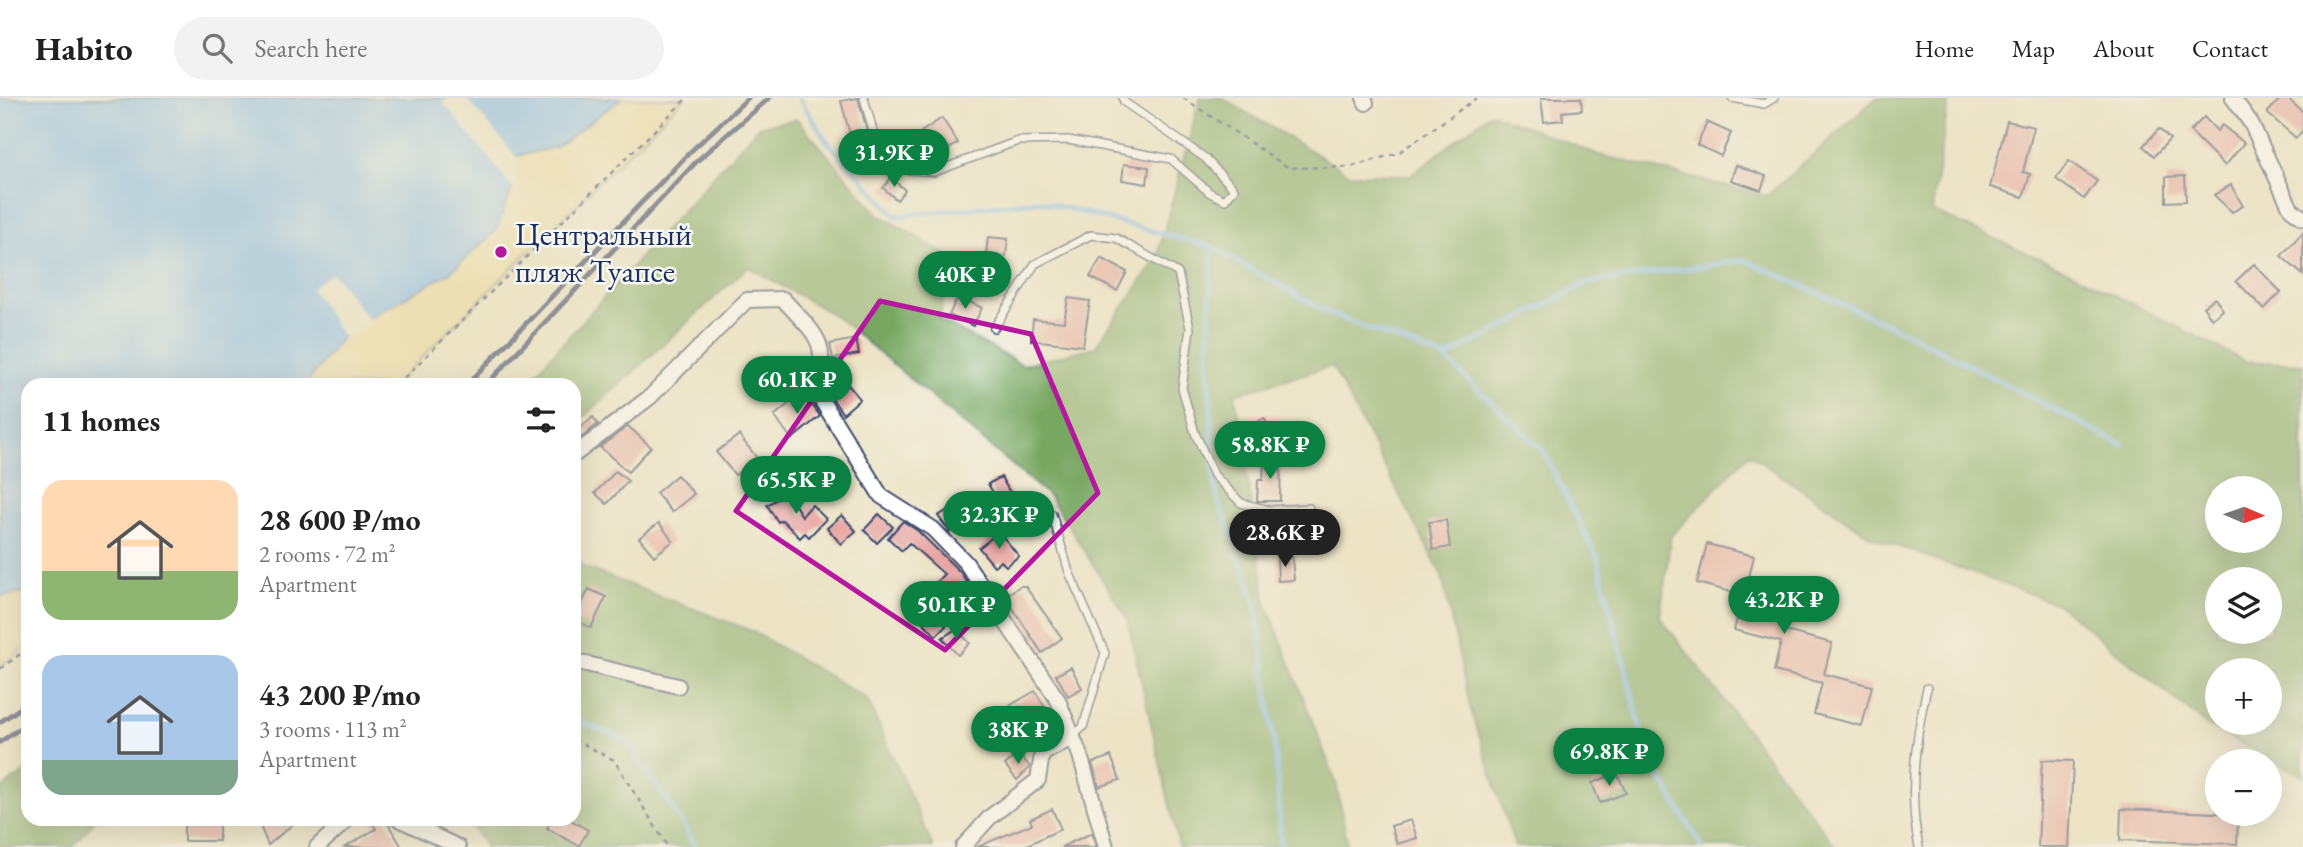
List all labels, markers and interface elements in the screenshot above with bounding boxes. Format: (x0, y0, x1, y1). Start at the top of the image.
search box (174, 17, 664, 80)
text: Habito (35, 27, 132, 70)
icon: search (198, 29, 236, 67)
text: Search here (254, 31, 367, 65)
text: Home (1914, 33, 1974, 64)
text: Map (2012, 33, 2055, 64)
text: About (2093, 33, 2154, 64)
text: Contact (2192, 33, 2268, 64)
pin: 31.9K ₽ (829, 130, 959, 189)
text: 31.9K ₽ (854, 137, 934, 167)
place label: Центральный пляж Туапсе (515, 213, 692, 292)
marker: Центральный пляж Туапсе (493, 244, 509, 260)
pin: 40K ₽ (916, 252, 1014, 311)
text: 40K ₽ (934, 259, 996, 289)
pin: 60.1K ₽ (732, 356, 862, 416)
text: 60.1K ₽ (757, 364, 837, 394)
text: 11 homes (42, 401, 160, 440)
icon: filters (522, 401, 560, 439)
pin: 58.8K ₽ (1205, 422, 1335, 481)
text: 58.8K ₽ (1230, 429, 1310, 459)
pin: 65.5K ₽ (731, 456, 861, 516)
text: 65.5K ₽ (756, 464, 836, 494)
north arrow (2205, 476, 2282, 553)
map controls (2205, 476, 2282, 826)
pin: 32.3K ₽ (934, 491, 1064, 551)
text: 32.3K ₽ (959, 499, 1039, 529)
text: 28 600 ₽/mo (259, 500, 421, 539)
icon: home (98, 508, 182, 592)
pin: 28.6K ₽ (1220, 510, 1350, 569)
text: 28.6K ₽ (1245, 517, 1325, 547)
text: 2 rooms · 72 m² (259, 539, 396, 569)
button: layers (2205, 567, 2282, 644)
text: Apartment (259, 569, 357, 599)
pin: 43.2K ₽ (1719, 576, 1849, 636)
pin: 50.1K ₽ (891, 582, 1021, 641)
text: 43.2K ₽ (1744, 584, 1824, 614)
text: 50.1K ₽ (916, 589, 996, 619)
button: + (2205, 658, 2282, 735)
text: 43 200 ₽/mo (259, 675, 421, 714)
icon: home (98, 683, 182, 767)
pin: 38K ₽ (969, 706, 1067, 766)
text: 3 rooms · 113 m² (259, 714, 407, 744)
text: 38K ₽ (987, 714, 1049, 744)
pin: 69.8K ₽ (1544, 728, 1674, 788)
text: 69.8K ₽ (1569, 736, 1649, 766)
text: Apartment (259, 744, 357, 774)
button: − (2205, 749, 2282, 826)

